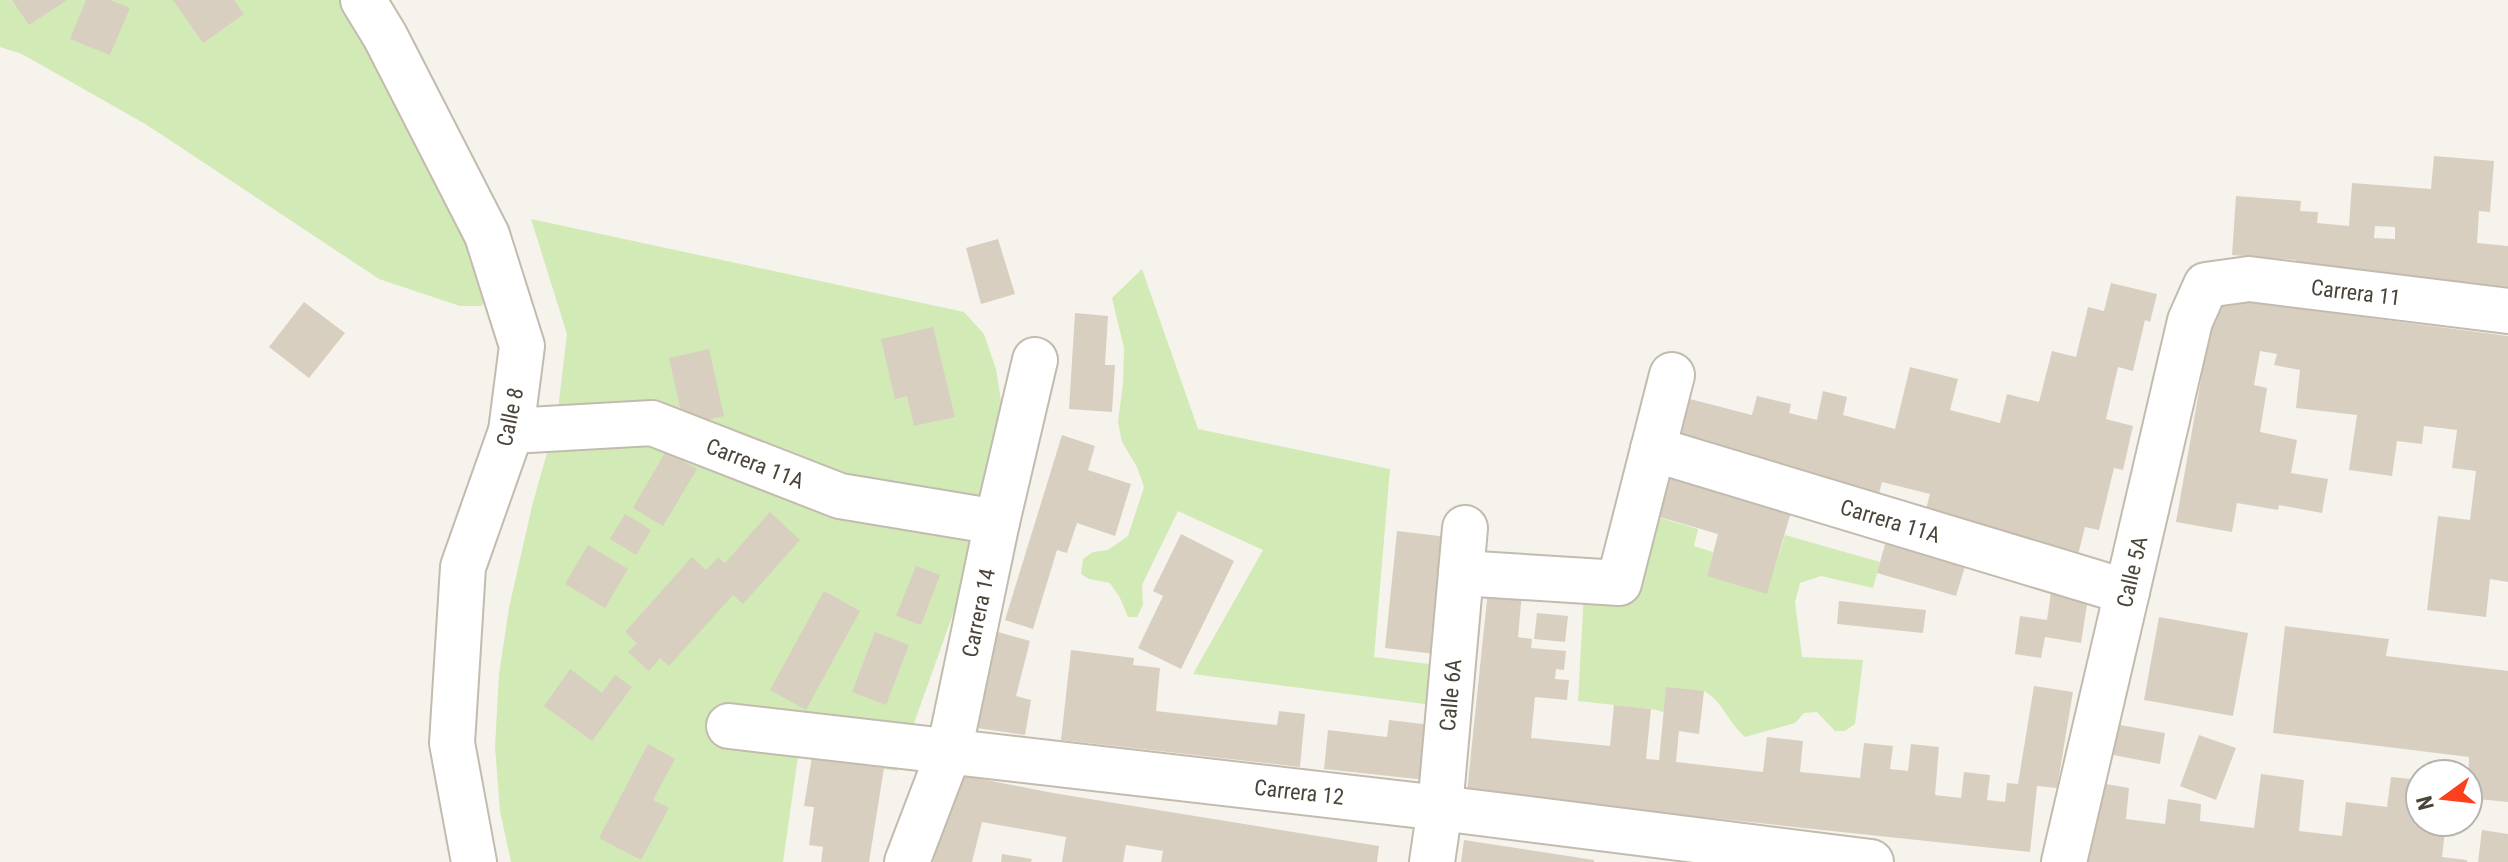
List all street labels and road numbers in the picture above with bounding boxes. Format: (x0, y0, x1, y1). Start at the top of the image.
street label: Carrera 11 (2310, 274, 2402, 310)
street label: Calle 8 (492, 385, 528, 449)
street label: Carrera 11A (703, 433, 808, 493)
street label: Carrera 11A (1838, 494, 1944, 548)
street label: Calle 5A (2111, 534, 2152, 610)
street label: Carrera 14 (957, 566, 1000, 659)
street label: Calle 6A (1434, 658, 1466, 732)
street label: Carrera 12 (1253, 774, 1345, 809)

